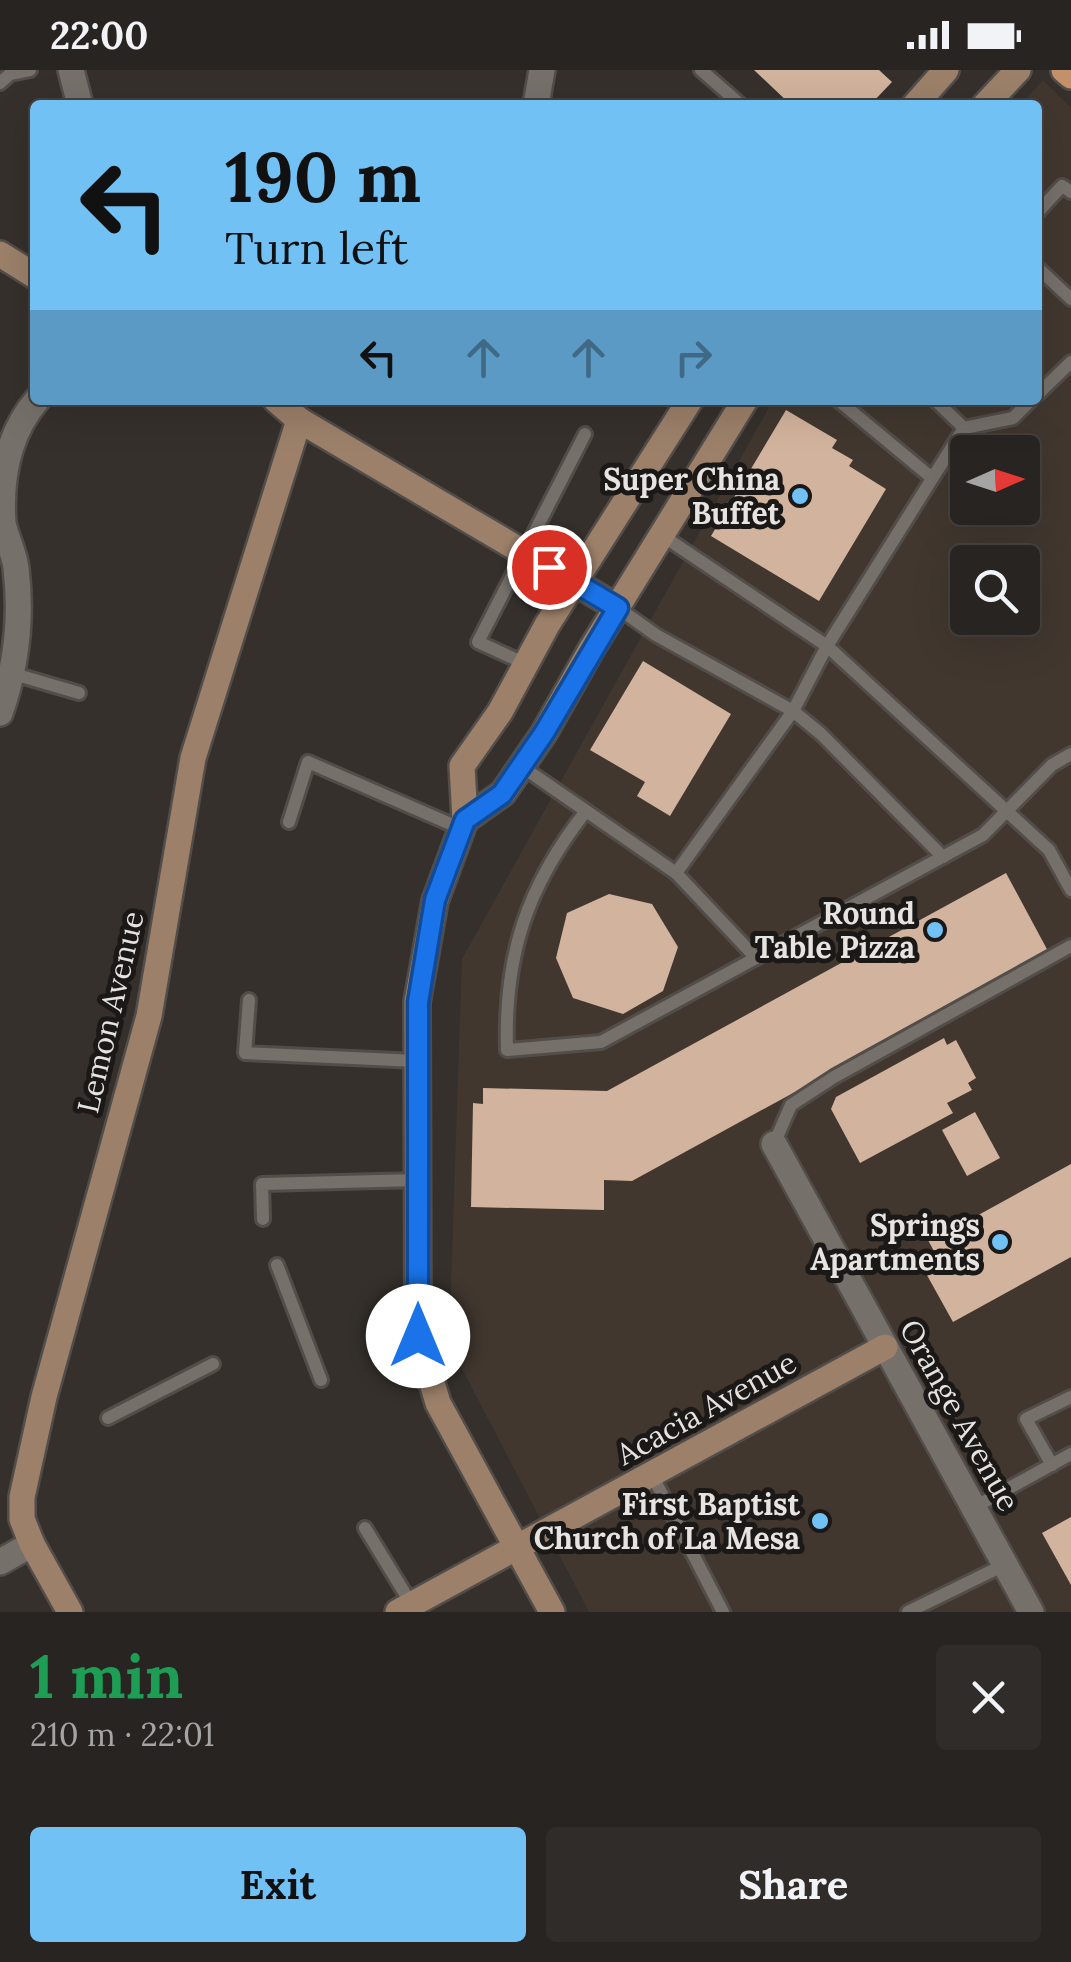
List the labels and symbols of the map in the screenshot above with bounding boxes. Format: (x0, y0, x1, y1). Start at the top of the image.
north arrow (950, 435, 1040, 525)
place label: Super China Buffet (603, 460, 781, 532)
marker: Super China Buffet (789, 485, 811, 507)
pin (507, 525, 592, 610)
place label: Round Table Pizza (755, 894, 915, 966)
street label: Lemon Avenue (68, 907, 152, 1117)
marker: Round Table Pizza (924, 919, 946, 941)
place label: Springs Apartments (810, 1206, 980, 1278)
marker: Springs Apartments (989, 1231, 1011, 1253)
position arrow (366, 1284, 470, 1388)
street label: Orange Avenue (891, 1313, 1028, 1518)
street label: Acacia Avenue (609, 1343, 803, 1474)
place label: First Baptist Church of La Mesa (534, 1485, 801, 1557)
marker: First Baptist Church of La Mesa (809, 1510, 831, 1532)

